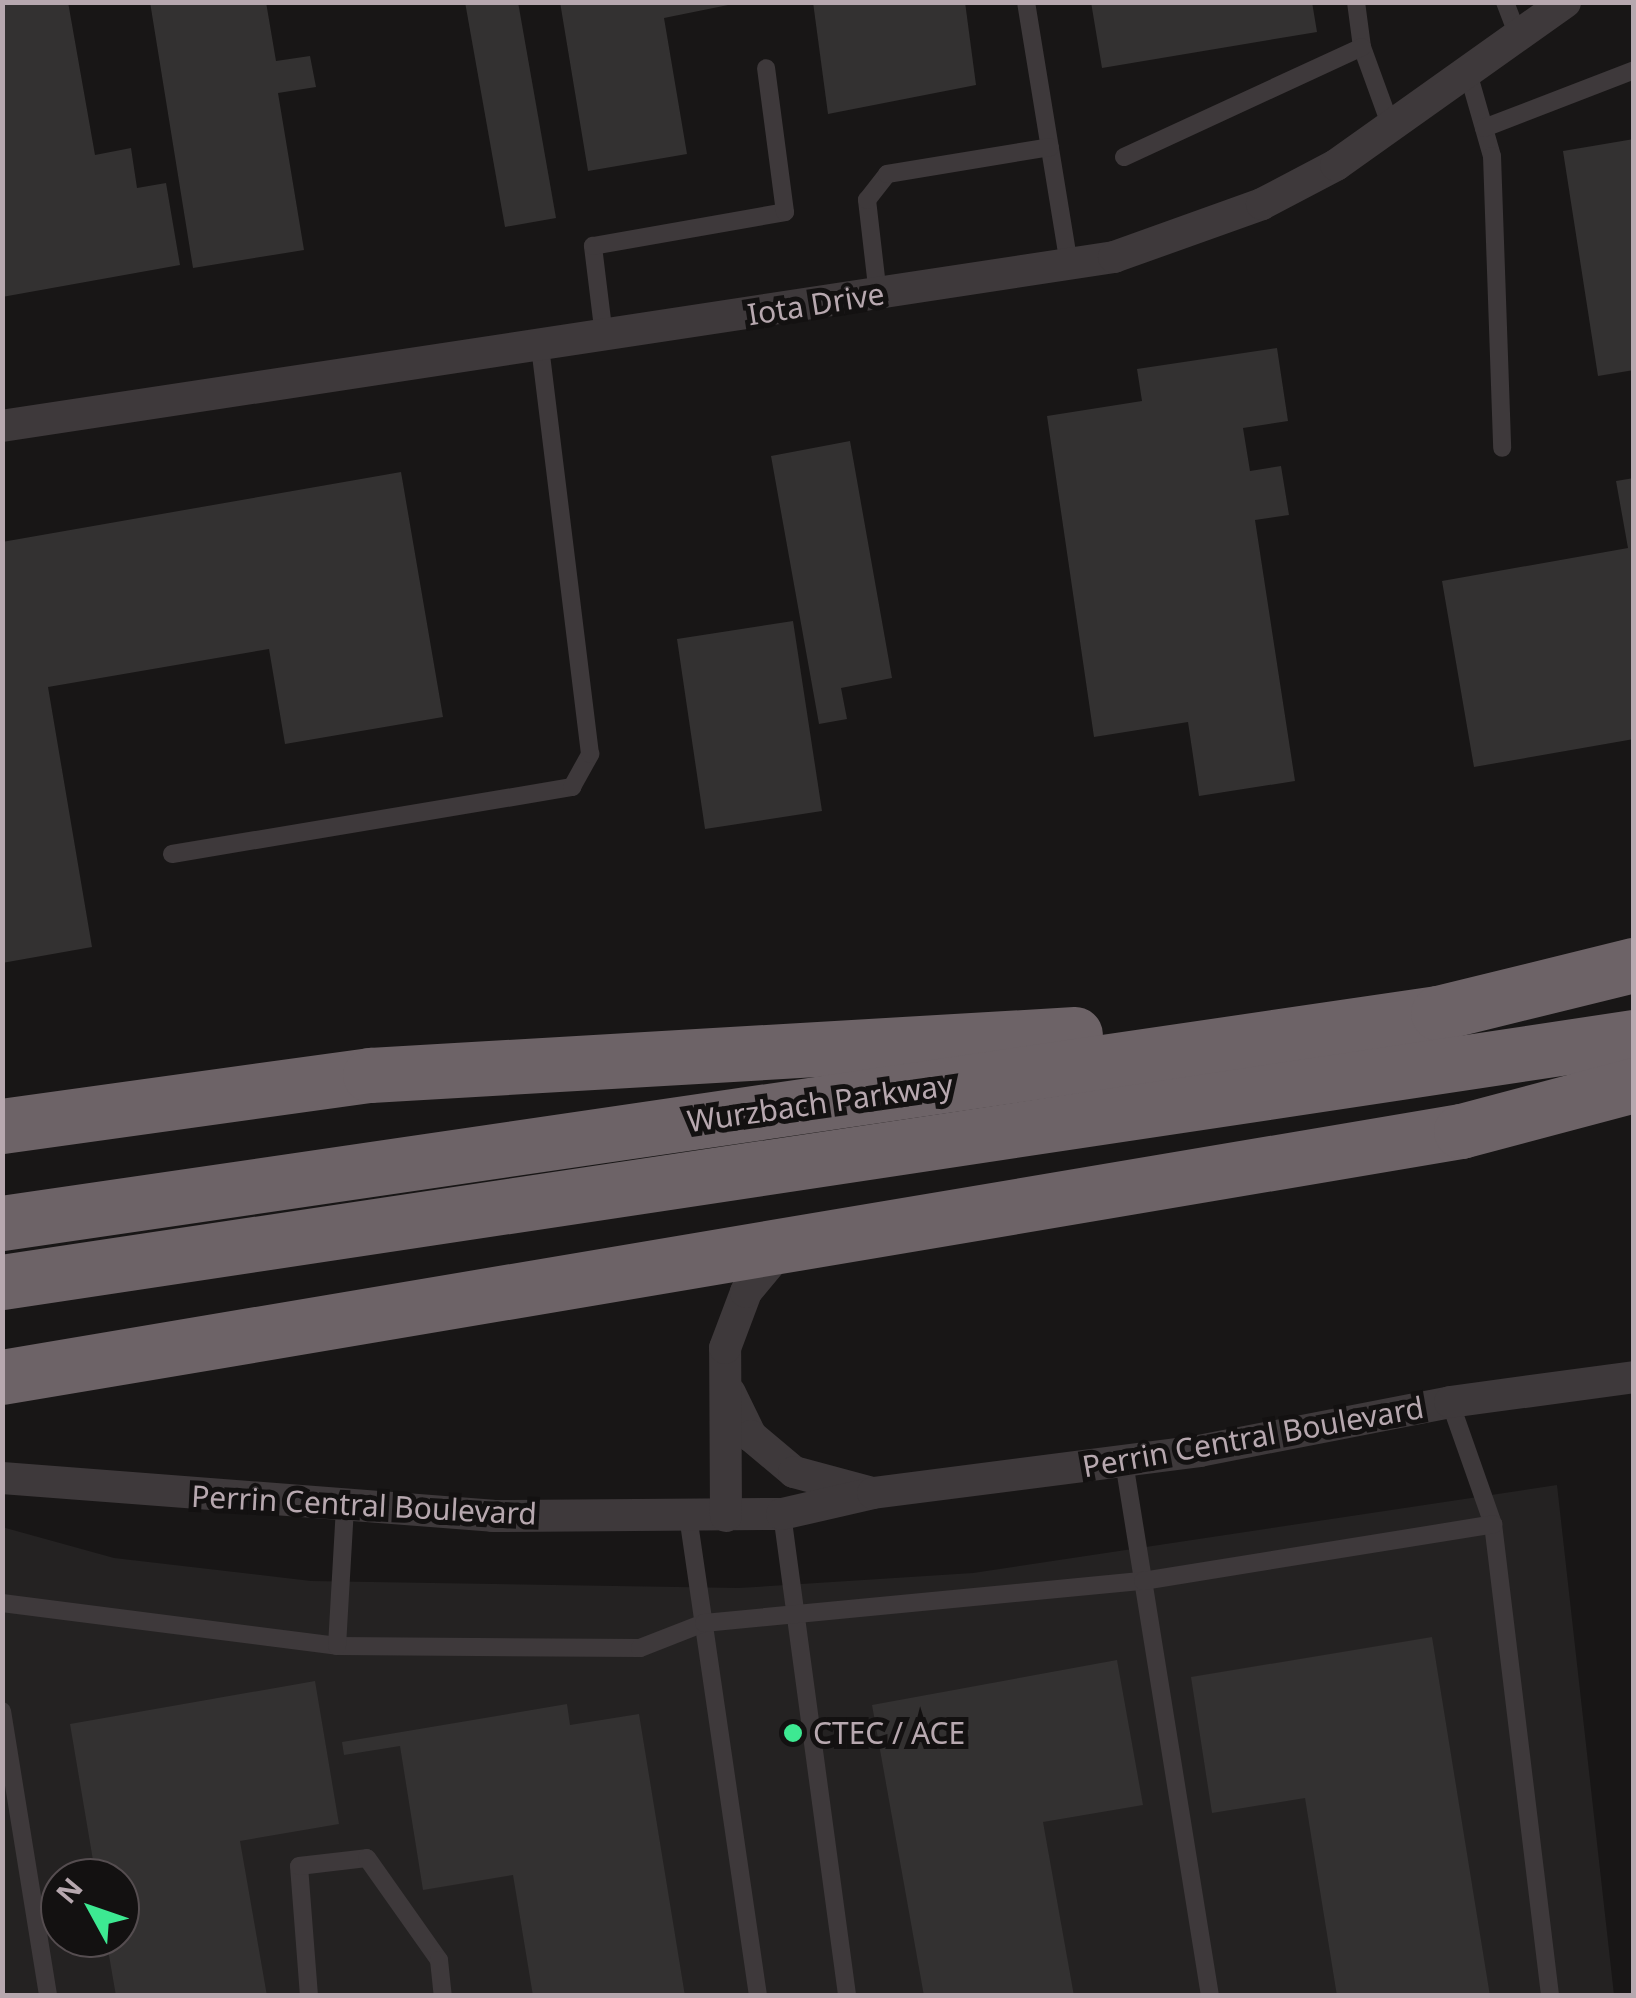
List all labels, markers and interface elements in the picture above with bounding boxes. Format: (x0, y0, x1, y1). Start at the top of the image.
street label: Iota Drive (745, 275, 887, 333)
street label: Wurzbach Parkway (685, 1067, 955, 1139)
street label: Perrin Central Boulevard (1080, 1389, 1426, 1485)
street label: Perrin Central Boulevard (190, 1478, 538, 1532)
place label: CTEC / ACE (813, 1715, 965, 1751)
marker: CTEC / ACE (782, 1722, 804, 1744)
north arrow (40, 1858, 140, 1958)
text: N (47, 1869, 90, 1911)

